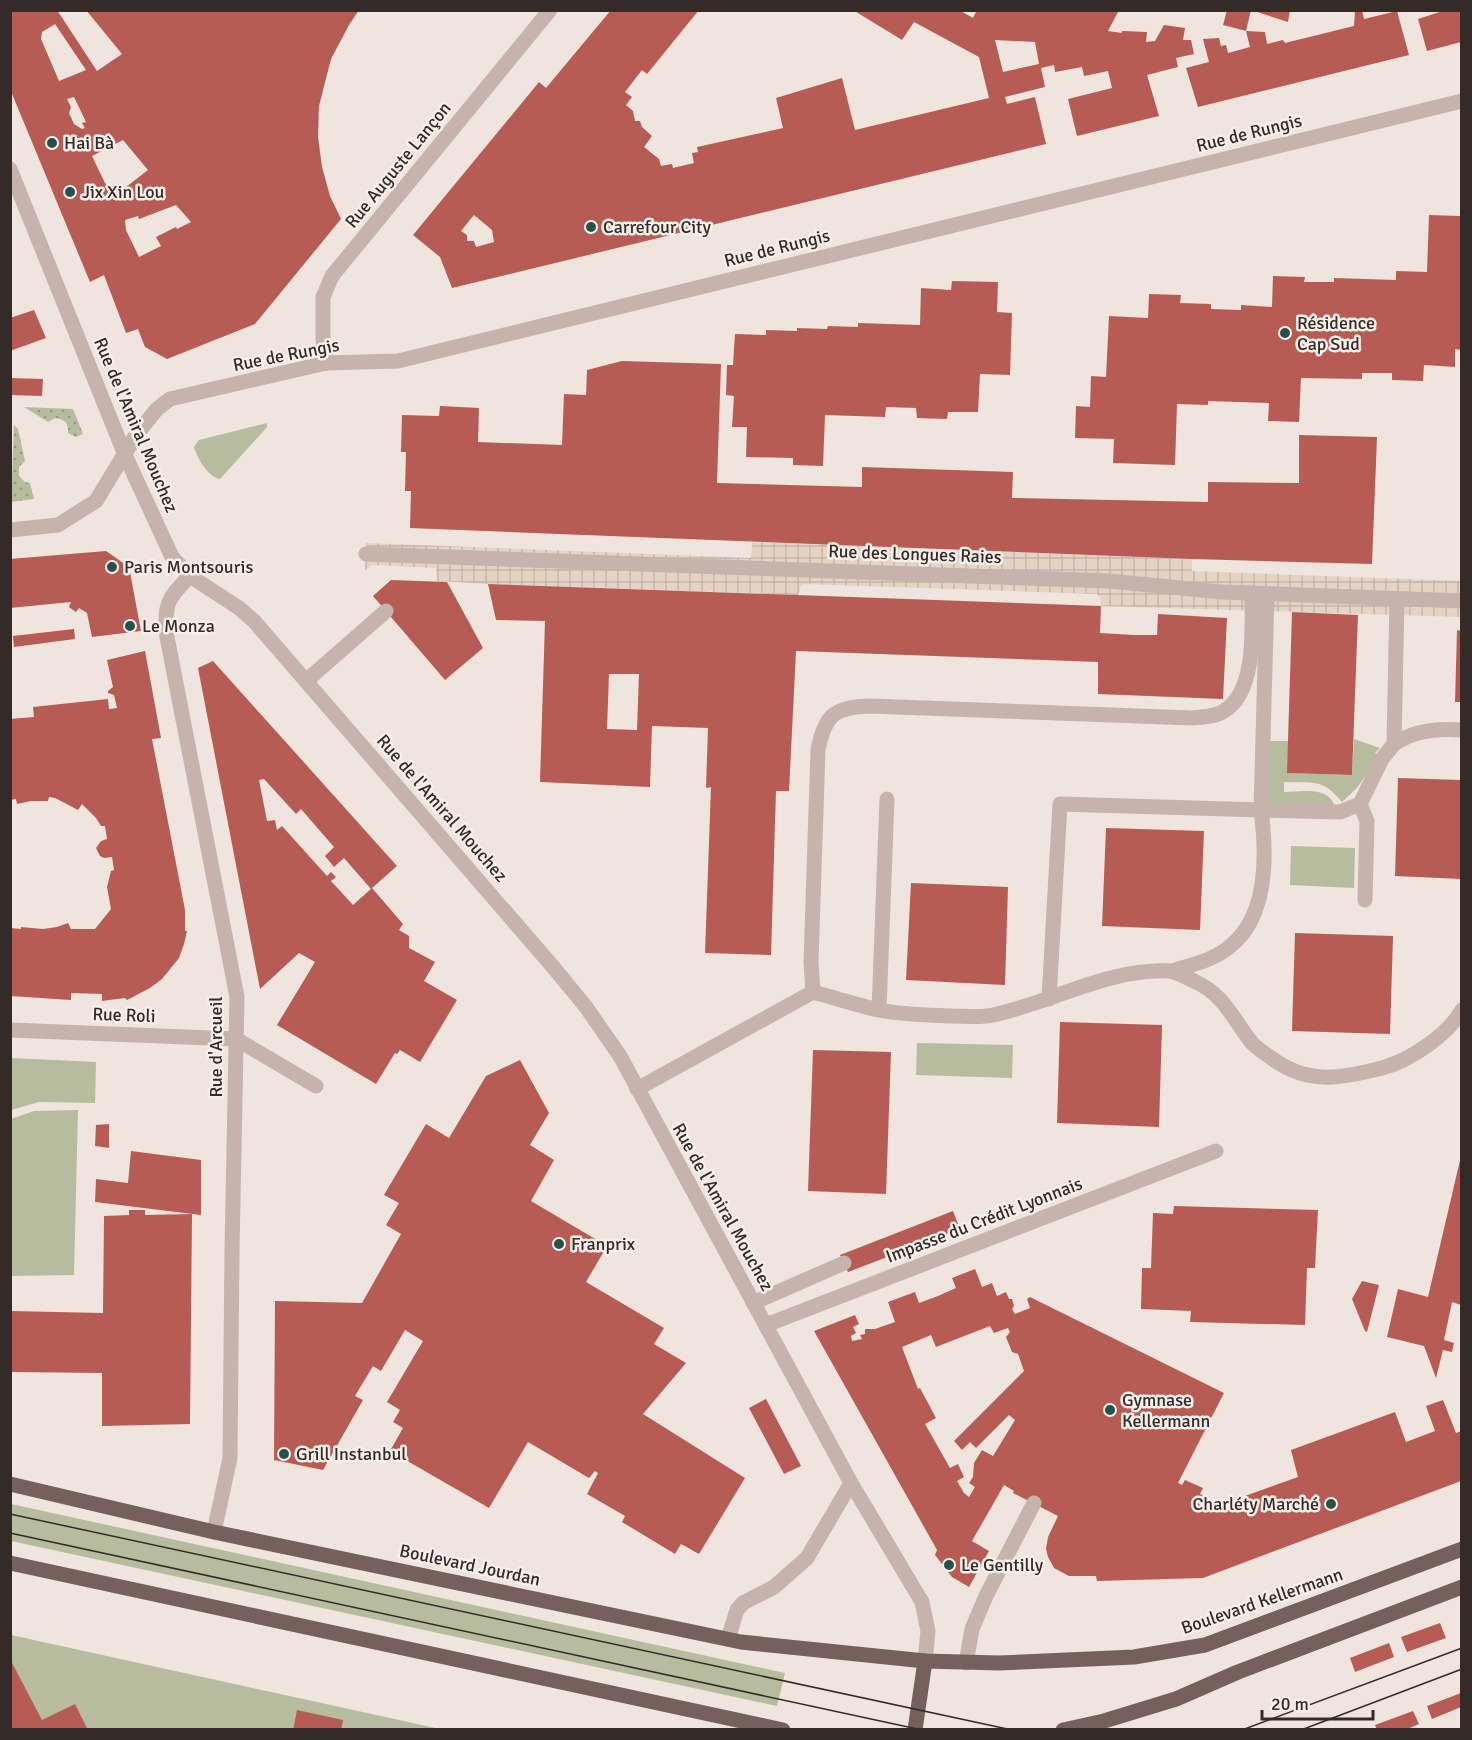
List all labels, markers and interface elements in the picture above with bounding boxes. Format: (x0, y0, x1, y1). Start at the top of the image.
street label: Rue Auguste Lançon (340, 97, 456, 233)
street label: Rue de Rungis (1194, 109, 1304, 157)
place label: Hai Bà (64, 132, 114, 154)
marker: Hai Bà (45, 136, 59, 150)
place label: Jix Xin Lou (82, 181, 164, 203)
marker: Jix Xin Lou (63, 185, 77, 199)
place label: Carrefour City (603, 216, 711, 238)
marker: Carrefour City (584, 220, 598, 234)
street label: Rue de Rungis (722, 224, 832, 272)
place label: Résidence Cap Sud (1297, 312, 1375, 355)
marker: Résidence Cap Sud (1278, 326, 1292, 340)
street label: Rue de l'Amiral Mouchez (89, 334, 183, 516)
street label: Rue de Rungis (231, 334, 341, 376)
street label: Rue des Longues Raies (828, 540, 1002, 568)
place label: Paris Montsouris (124, 556, 253, 578)
marker: Paris Montsouris (105, 560, 119, 574)
place label: Le Monza (142, 615, 215, 637)
marker: Le Monza (123, 619, 137, 633)
street label: Rue de l'Amiral Mouchez (372, 730, 512, 886)
street label: Rue d'Arcueil (205, 996, 227, 1098)
street label: Rue Roli (92, 1003, 156, 1027)
street label: Rue de l'Amiral Mouchez (668, 1119, 778, 1295)
street label: Impasse du Crédit Lyonnais (883, 1172, 1085, 1268)
place label: Franprix (571, 1233, 636, 1255)
marker: Franprix (552, 1237, 566, 1251)
place label: Gymnase Kellermann (1122, 1389, 1210, 1432)
marker: Gymnase Kellermann (1103, 1403, 1117, 1417)
place label: Grill Instanbul (296, 1443, 407, 1465)
marker: Grill Instanbul (277, 1447, 291, 1461)
place label: Charléty Marché (1192, 1493, 1319, 1515)
marker: Charléty Marché (1324, 1497, 1338, 1511)
street label: Boulevard Jourdan (398, 1539, 542, 1591)
place label: Le Gentilly (961, 1554, 1044, 1576)
marker: Le Gentilly (942, 1558, 956, 1572)
street label: Boulevard Kellermann (1178, 1563, 1346, 1639)
scale bar (1262, 1683, 1373, 1721)
text: 20 m (1271, 1693, 1309, 1715)

